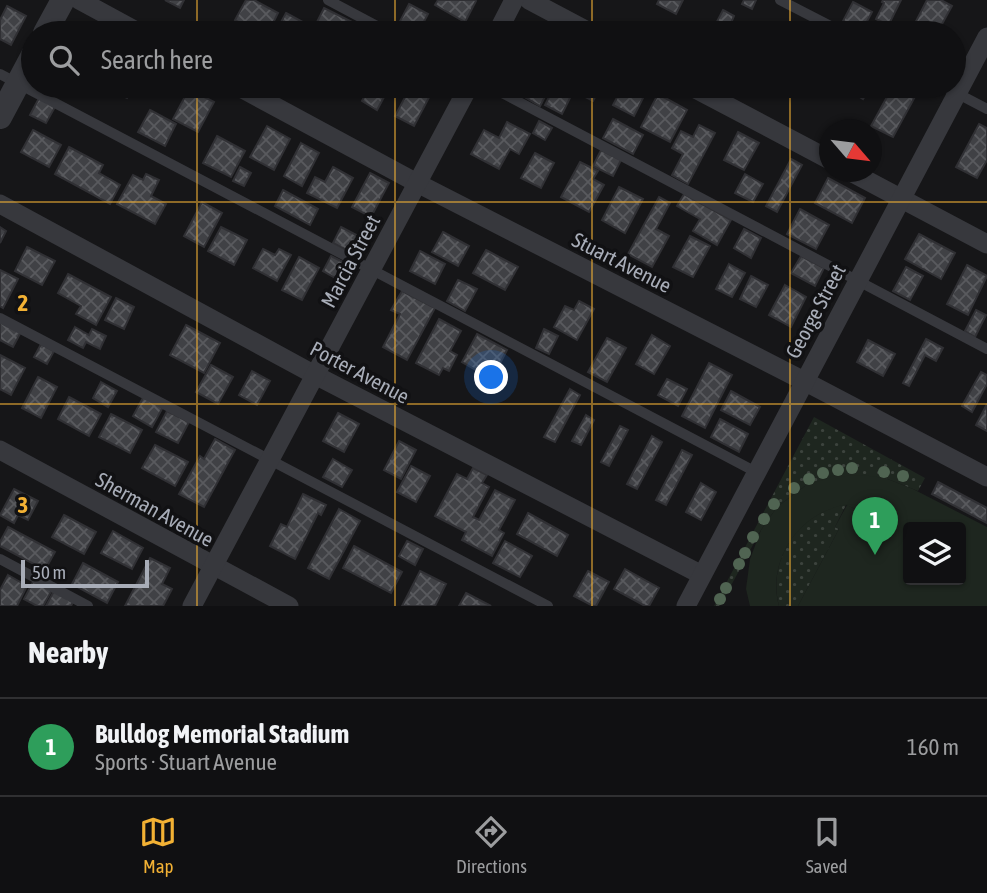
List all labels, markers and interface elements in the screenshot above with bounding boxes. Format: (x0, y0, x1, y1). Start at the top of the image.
search box (21, 21, 966, 98)
icon: search (45, 41, 83, 79)
text: Search here (101, 45, 213, 75)
north arrow (819, 119, 882, 182)
street label: Marcia Street (316, 211, 384, 311)
street label: Stuart Avenue (569, 227, 675, 297)
street label: George Street (780, 260, 850, 362)
text: 2 (18, 290, 28, 316)
street label: Porter Avenue (306, 336, 414, 408)
your location (474, 360, 508, 394)
street label: Sherman Avenue (92, 467, 218, 551)
text: 3 (18, 492, 28, 518)
pin: 1 (852, 497, 898, 555)
map controls (903, 522, 966, 585)
button: layers (903, 522, 966, 585)
scale bar (21, 557, 149, 589)
text: 50 m (32, 561, 66, 583)
text: Nearby (28, 635, 108, 669)
text: Bulldog Memorial Stadium (95, 719, 349, 749)
text: 1 (46, 734, 56, 760)
text: 160 m (907, 734, 959, 760)
text: Sports · Stuart Avenue (95, 749, 277, 775)
tab: Map (139, 813, 177, 877)
tab: Directions (456, 813, 527, 877)
tab: Saved (806, 813, 848, 877)

